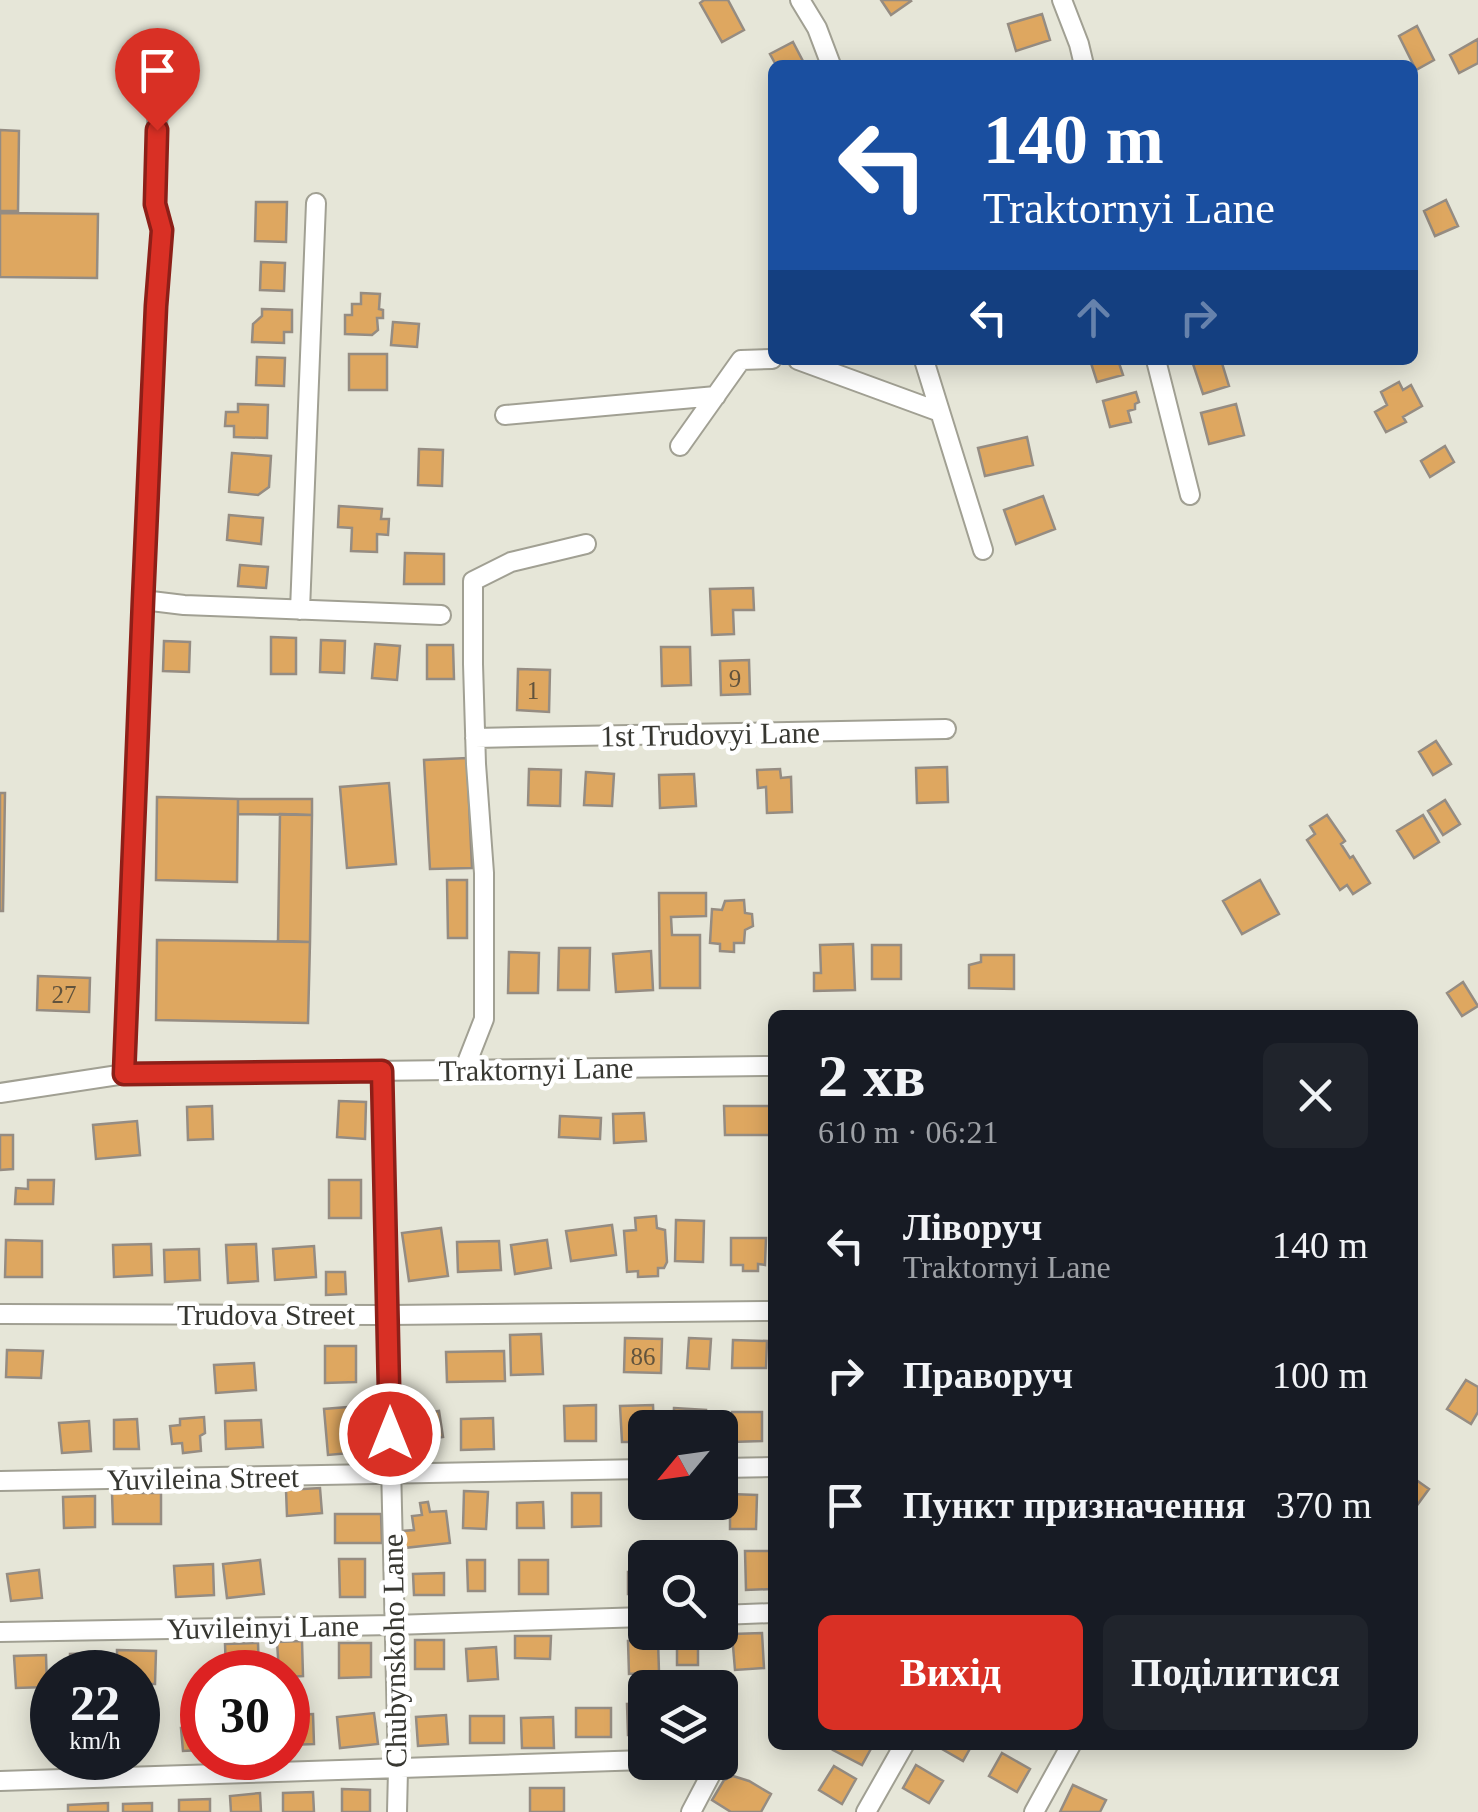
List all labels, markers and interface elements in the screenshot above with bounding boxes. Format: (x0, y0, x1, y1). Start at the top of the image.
pin (115, 28, 200, 131)
icon: arrive (130, 43, 185, 98)
icon: left (818, 100, 948, 230)
text: 140 m (983, 101, 1164, 178)
text: Traktornyi Lane (983, 183, 1275, 233)
icon: left (961, 290, 1016, 345)
icon: ahead (1066, 290, 1121, 345)
icon: right (1171, 290, 1226, 345)
house number: 9 (729, 665, 741, 692)
house number: 1 (527, 677, 539, 704)
street label: 1st Trudovyi Lane (600, 716, 820, 752)
house number: 27 (52, 981, 77, 1008)
text: 2 хв (818, 1043, 925, 1109)
button: close (1263, 1043, 1368, 1148)
street label: Traktornyi Lane (438, 1051, 634, 1087)
text: 610 m · 06:21 (818, 1114, 998, 1150)
text: Ліворуч (903, 1206, 1042, 1248)
icon: left (818, 1218, 873, 1273)
text: 140 m (1272, 1224, 1368, 1266)
text: Traktornyi Lane (903, 1249, 1111, 1285)
street label: Trudova Street (177, 1298, 356, 1331)
house number: 86 (631, 1343, 656, 1370)
icon: right (818, 1348, 873, 1403)
text: Праворуч (903, 1354, 1073, 1396)
text: 100 m (1272, 1354, 1368, 1396)
position arrow (338, 1382, 442, 1486)
north arrow (628, 1410, 738, 1520)
map controls (628, 1410, 738, 1780)
street label: Yuvileina Street (107, 1460, 300, 1496)
icon: arrive (818, 1478, 873, 1533)
text: Пункт призначення (903, 1484, 1246, 1526)
text: 370 m (1276, 1484, 1372, 1526)
street label: Chubynskoho Lane (375, 1534, 413, 1768)
button: search (628, 1540, 738, 1650)
street label: Yuvileinyi Lane (167, 1609, 359, 1645)
button: Вихід (818, 1615, 1083, 1730)
button: Поділитися (1103, 1615, 1368, 1730)
speed limit sign: 30 (180, 1650, 310, 1780)
button: layers (628, 1670, 738, 1780)
text: 22 (70, 1675, 120, 1731)
text: km/h (69, 1727, 121, 1754)

